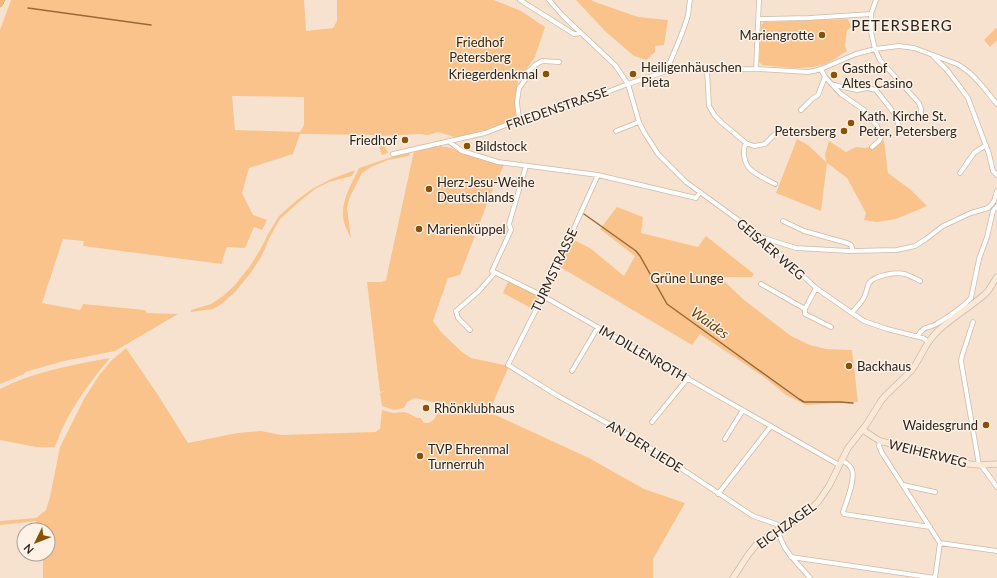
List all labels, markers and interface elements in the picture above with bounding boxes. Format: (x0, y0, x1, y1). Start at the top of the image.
district label: PETERSBERG (851, 16, 953, 34)
place label: Mariengrotte (740, 27, 814, 43)
marker: Mariengrotte (817, 30, 827, 40)
park label: Friedhof Petersberg (449, 34, 511, 65)
place label: Heiligenhäuschen Pieta (641, 59, 742, 90)
place label: Gasthof Altes Casino (842, 60, 913, 91)
place label: Kriegerdenkmal (448, 66, 538, 82)
marker: Kriegerdenkmal (541, 69, 551, 79)
marker: Heiligenhäuschen Pieta (628, 69, 638, 79)
marker: Gasthof Altes Casino (829, 70, 839, 80)
street label: FRIEDENSTRASSE (504, 83, 610, 133)
place label: Kath. Kirche St. Peter, Petersberg (859, 108, 957, 139)
marker: Kath. Kirche St. Peter, Petersberg (846, 118, 856, 128)
place label: Petersberg (774, 123, 836, 139)
marker: Petersberg (839, 126, 849, 136)
place label: Friedhof (349, 132, 397, 148)
marker: Friedhof (400, 135, 410, 145)
place label: Bildstock (475, 138, 528, 154)
marker: Bildstock (462, 141, 472, 151)
place label: Herz-Jesu-Weihe Deutschlands (437, 174, 535, 205)
marker: Herz-Jesu-Weihe Deutschlands (424, 184, 434, 194)
street label: GEISAER WEG (734, 215, 808, 283)
place label: Marienküppel (427, 221, 506, 237)
marker: Marienküppel (414, 224, 424, 234)
street label: TURMSTRASSE (528, 225, 580, 315)
park label: Grüne Lunge (650, 270, 724, 286)
water label: Waides (688, 303, 733, 342)
street label: IM DILLENROTH (596, 321, 690, 385)
place label: Backhaus (857, 358, 912, 374)
marker: Backhaus (844, 361, 854, 371)
place label: Rhönklubhaus (434, 400, 515, 416)
marker: Rhönklubhaus (421, 403, 431, 413)
street label: AN DER LIEDE (604, 416, 686, 476)
place label: Waidesgrund (903, 417, 978, 433)
marker: Waidesgrund (981, 420, 991, 430)
street label: WEIHERWEG (887, 436, 969, 470)
place label: TVP Ehrenmal Turnerruh (428, 441, 509, 472)
marker: TVP Ehrenmal Turnerruh (415, 451, 425, 461)
street label: EICHZAGEL (753, 498, 819, 552)
north arrow (16, 522, 56, 562)
text: N (21, 542, 36, 557)

